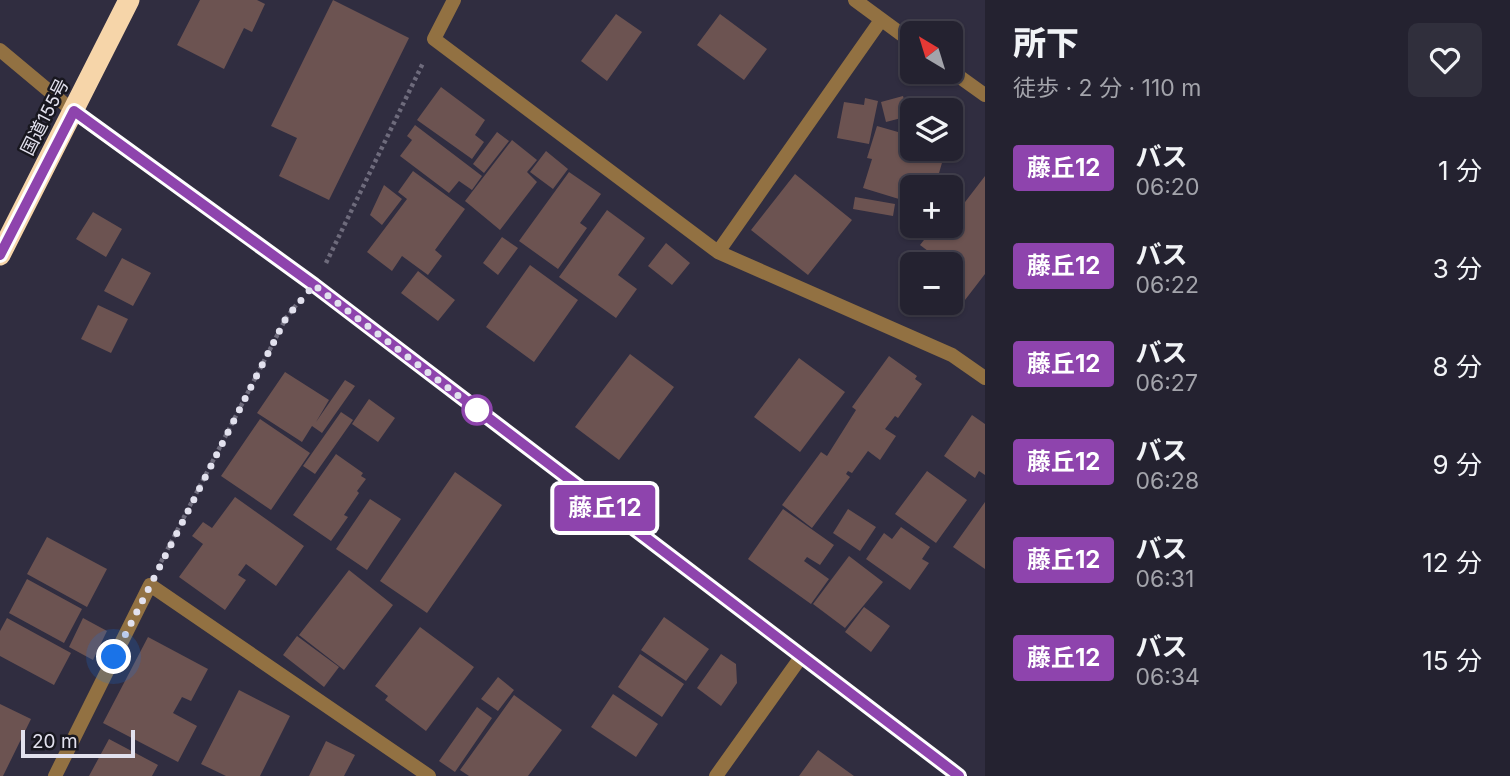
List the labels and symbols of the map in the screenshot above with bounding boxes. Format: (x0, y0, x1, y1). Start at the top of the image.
north arrow (900, 21, 962, 84)
street label: 国道155号 (16, 75, 73, 159)
unlabelled marker (462, 395, 492, 425)
line badge: 藤丘12 (556, 485, 654, 531)
your location (96, 639, 131, 674)
scale bar (21, 727, 135, 759)

